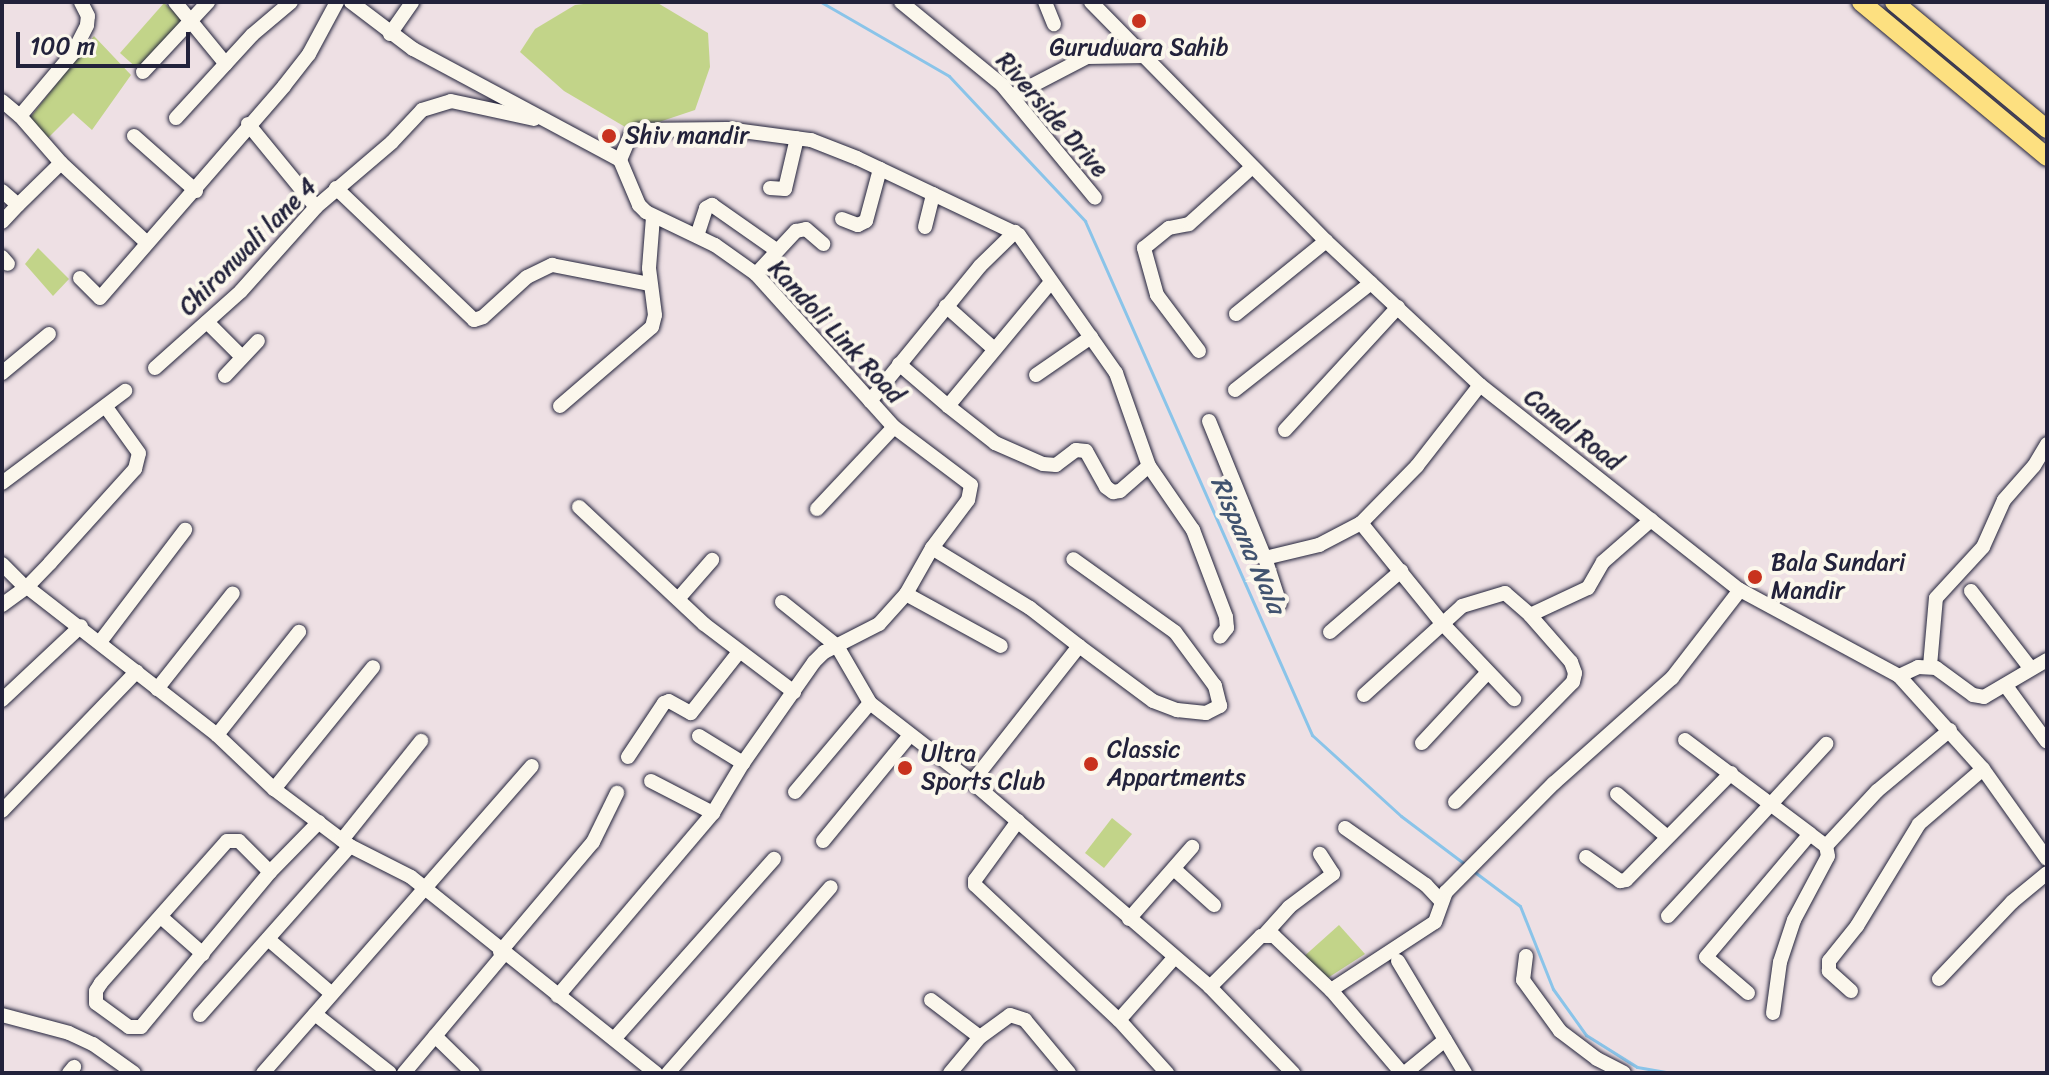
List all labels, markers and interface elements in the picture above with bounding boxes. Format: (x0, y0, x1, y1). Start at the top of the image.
marker: Gurudwara Sahib (1130, 12, 1148, 30)
scale bar (20, 16, 194, 66)
text: 100 m (30, 25, 95, 67)
place label: Gurudwara Sahib (1049, 34, 1229, 62)
street label: Riverside Drive (990, 46, 1114, 184)
place label: Shiv mandir (625, 122, 749, 150)
marker: Shiv mandir (600, 127, 618, 145)
street label: Chironwali lane 4 (173, 172, 323, 322)
street label: Kandoli Link Road (762, 254, 910, 410)
street label: Canal Road (1518, 383, 1628, 477)
water label: Rispana Nala (1204, 471, 1292, 619)
place label: Bala Sundari Mandir (1771, 549, 1905, 605)
marker: Bala Sundari Mandir (1746, 568, 1764, 586)
place label: Classic Appartments (1107, 736, 1246, 792)
place label: Ultra Sports Club (921, 740, 1045, 796)
marker: Classic Appartments (1082, 755, 1100, 773)
marker: Ultra Sports Club (896, 759, 914, 777)

